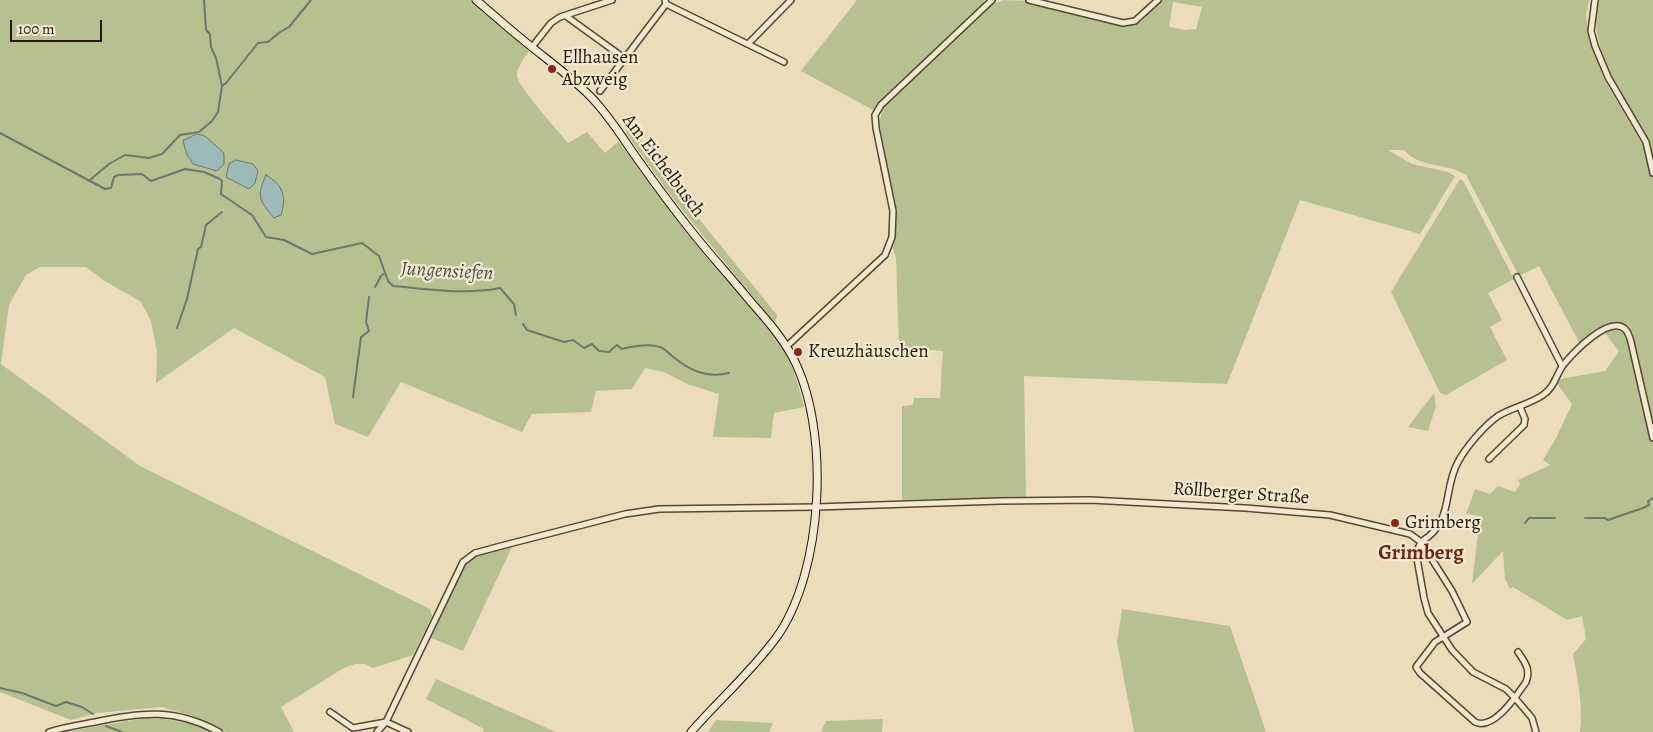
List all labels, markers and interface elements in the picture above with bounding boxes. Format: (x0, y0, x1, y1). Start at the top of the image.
scale bar (12, 10, 105, 42)
text: 100 m (18, 19, 55, 39)
place label: Ellhausen Abzweig (562, 47, 638, 91)
marker: Ellhausen Abzweig (546, 63, 558, 75)
street label: Am Eichelbusch (617, 110, 709, 222)
water label: Jungensiefen (400, 258, 494, 286)
place label: Kreuzhäuschen (808, 341, 929, 363)
marker: Kreuzhäuschen (792, 346, 804, 358)
street label: Röllberger Straße (1172, 478, 1310, 510)
place label: Grimberg (1405, 512, 1481, 534)
marker: Grimberg (1389, 517, 1401, 529)
district label: Grimberg (1378, 541, 1464, 567)

